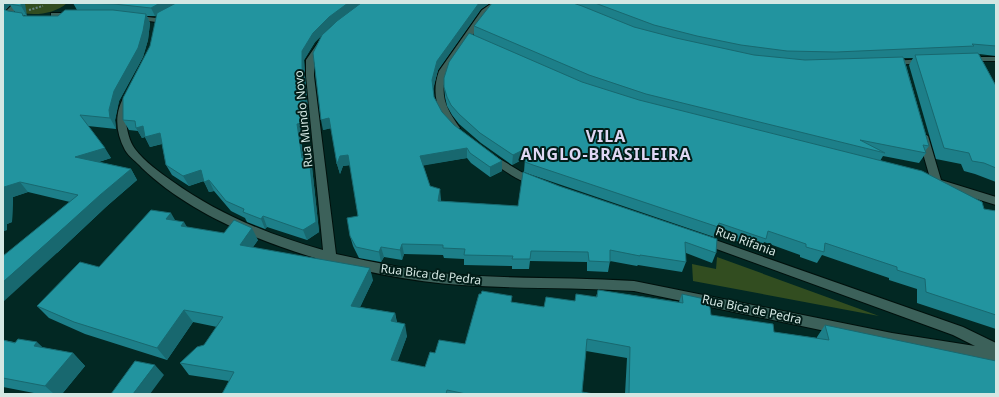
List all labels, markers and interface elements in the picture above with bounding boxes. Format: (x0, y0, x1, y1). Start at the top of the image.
street label: Rua Mundo Novo (289, 70, 317, 168)
district label: VILA ANGLO-BRASILEIRA (520, 125, 692, 165)
street label: Rua Rifania (713, 222, 779, 260)
street label: Rua Bica de Pedra (380, 259, 482, 289)
street label: Rua Bica de Pedra (701, 290, 803, 328)

